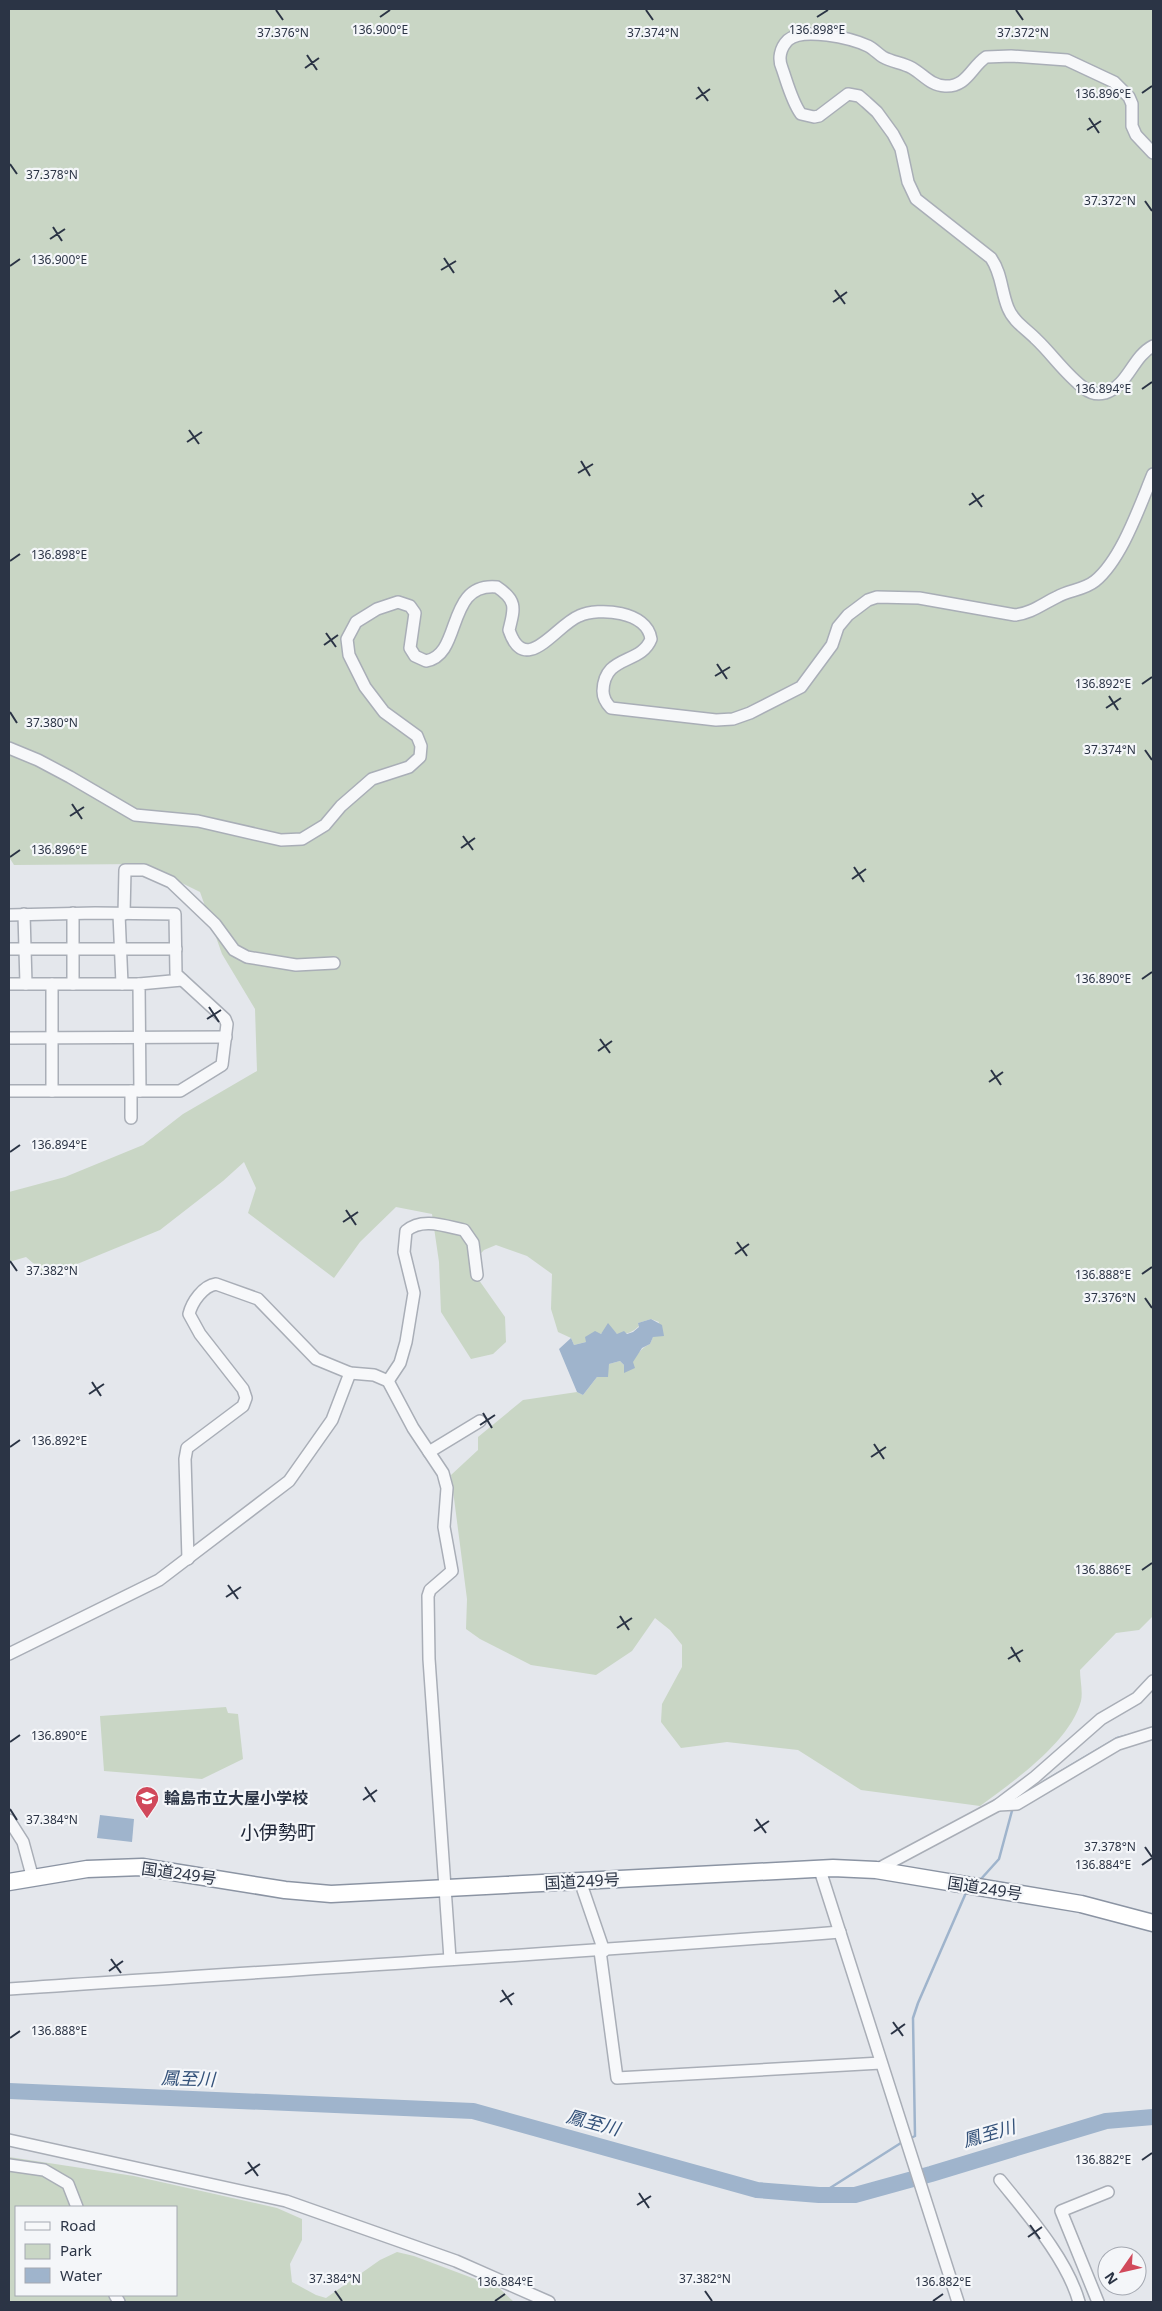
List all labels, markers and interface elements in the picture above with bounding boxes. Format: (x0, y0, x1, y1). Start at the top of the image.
text: 136.900°E (352, 21, 408, 38)
text: 136.898°E (789, 21, 845, 38)
text: 37.376°N (257, 24, 309, 41)
text: 37.374°N (627, 24, 679, 41)
text: 37.372°N (997, 24, 1049, 41)
text: 136.896°E (1075, 85, 1131, 102)
text: 37.378°N (26, 166, 78, 183)
text: 37.372°N (1084, 192, 1136, 209)
text: 136.900°E (31, 251, 87, 268)
text: 136.894°E (1075, 380, 1131, 397)
text: 136.898°E (31, 546, 87, 563)
text: 136.892°E (1075, 675, 1131, 692)
text: 37.380°N (26, 714, 78, 731)
text: 37.374°N (1084, 741, 1136, 758)
text: 136.896°E (31, 841, 87, 858)
text: 136.890°E (1075, 970, 1131, 987)
text: 136.894°E (31, 1136, 87, 1153)
text: 37.382°N (26, 1262, 78, 1279)
text: 136.888°E (1075, 1266, 1131, 1283)
text: 37.376°N (1084, 1289, 1136, 1306)
text: 136.892°E (31, 1432, 87, 1449)
text: 136.886°E (1075, 1561, 1131, 1578)
text: 136.890°E (31, 1727, 87, 1744)
school or university icon: 輪島市立大屋小学校 (134, 1785, 160, 1819)
place label: 輪島市立大屋小学校 (164, 1787, 308, 1809)
text: 37.384°N (26, 1811, 78, 1828)
district label: 小伊勢町 (240, 1819, 316, 1845)
text: 37.378°N (1084, 1838, 1136, 1855)
text: 136.884°E (1075, 1856, 1131, 1873)
street label: 国道249号 (140, 1857, 218, 1889)
street label: 国道249号 (544, 1868, 620, 1894)
street label: 国道249号 (946, 1871, 1024, 1905)
text: 136.888°E (31, 2022, 87, 2039)
water label: 鳳至川 (161, 2065, 217, 2091)
water label: 鳳至川 (564, 2103, 624, 2141)
water label: 鳳至川 (959, 2114, 1020, 2152)
text: 136.882°E (1075, 2151, 1131, 2168)
legend (15, 2206, 178, 2296)
text: Road (60, 2215, 96, 2235)
text: Park (60, 2240, 92, 2260)
north arrow (1097, 2246, 1147, 2296)
text: Water (60, 2265, 102, 2285)
text: N (1100, 2269, 1122, 2289)
text: 37.384°N (309, 2270, 361, 2287)
text: 37.382°N (679, 2270, 731, 2287)
text: 136.884°E (477, 2273, 533, 2290)
text: 136.882°E (915, 2273, 971, 2290)

